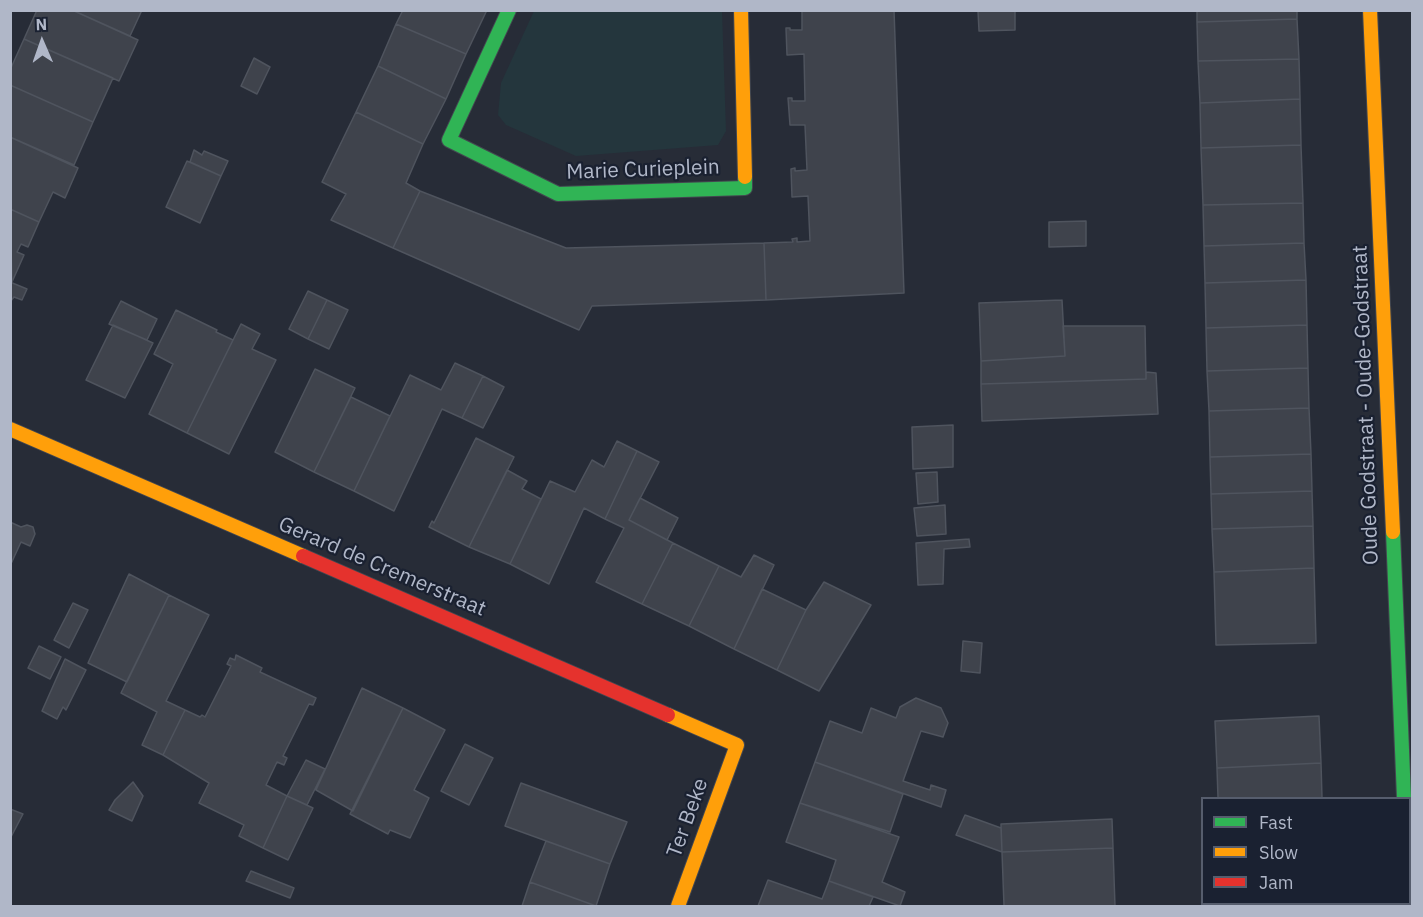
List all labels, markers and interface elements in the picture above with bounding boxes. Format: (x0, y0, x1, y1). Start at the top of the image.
north arrow (12, 12, 72, 72)
text: N (35, 14, 48, 34)
street label: Marie Curieplein (566, 155, 720, 185)
street label: Oude Godstraat - Oude-Godstraat (1348, 245, 1384, 565)
street label: Gerard de Cremerstraat (274, 512, 490, 622)
street label: Ter Beke (662, 775, 714, 861)
legend (1201, 797, 1411, 905)
text: Fast (1259, 811, 1293, 834)
text: Slow (1259, 841, 1298, 864)
text: Jam (1259, 871, 1294, 894)

